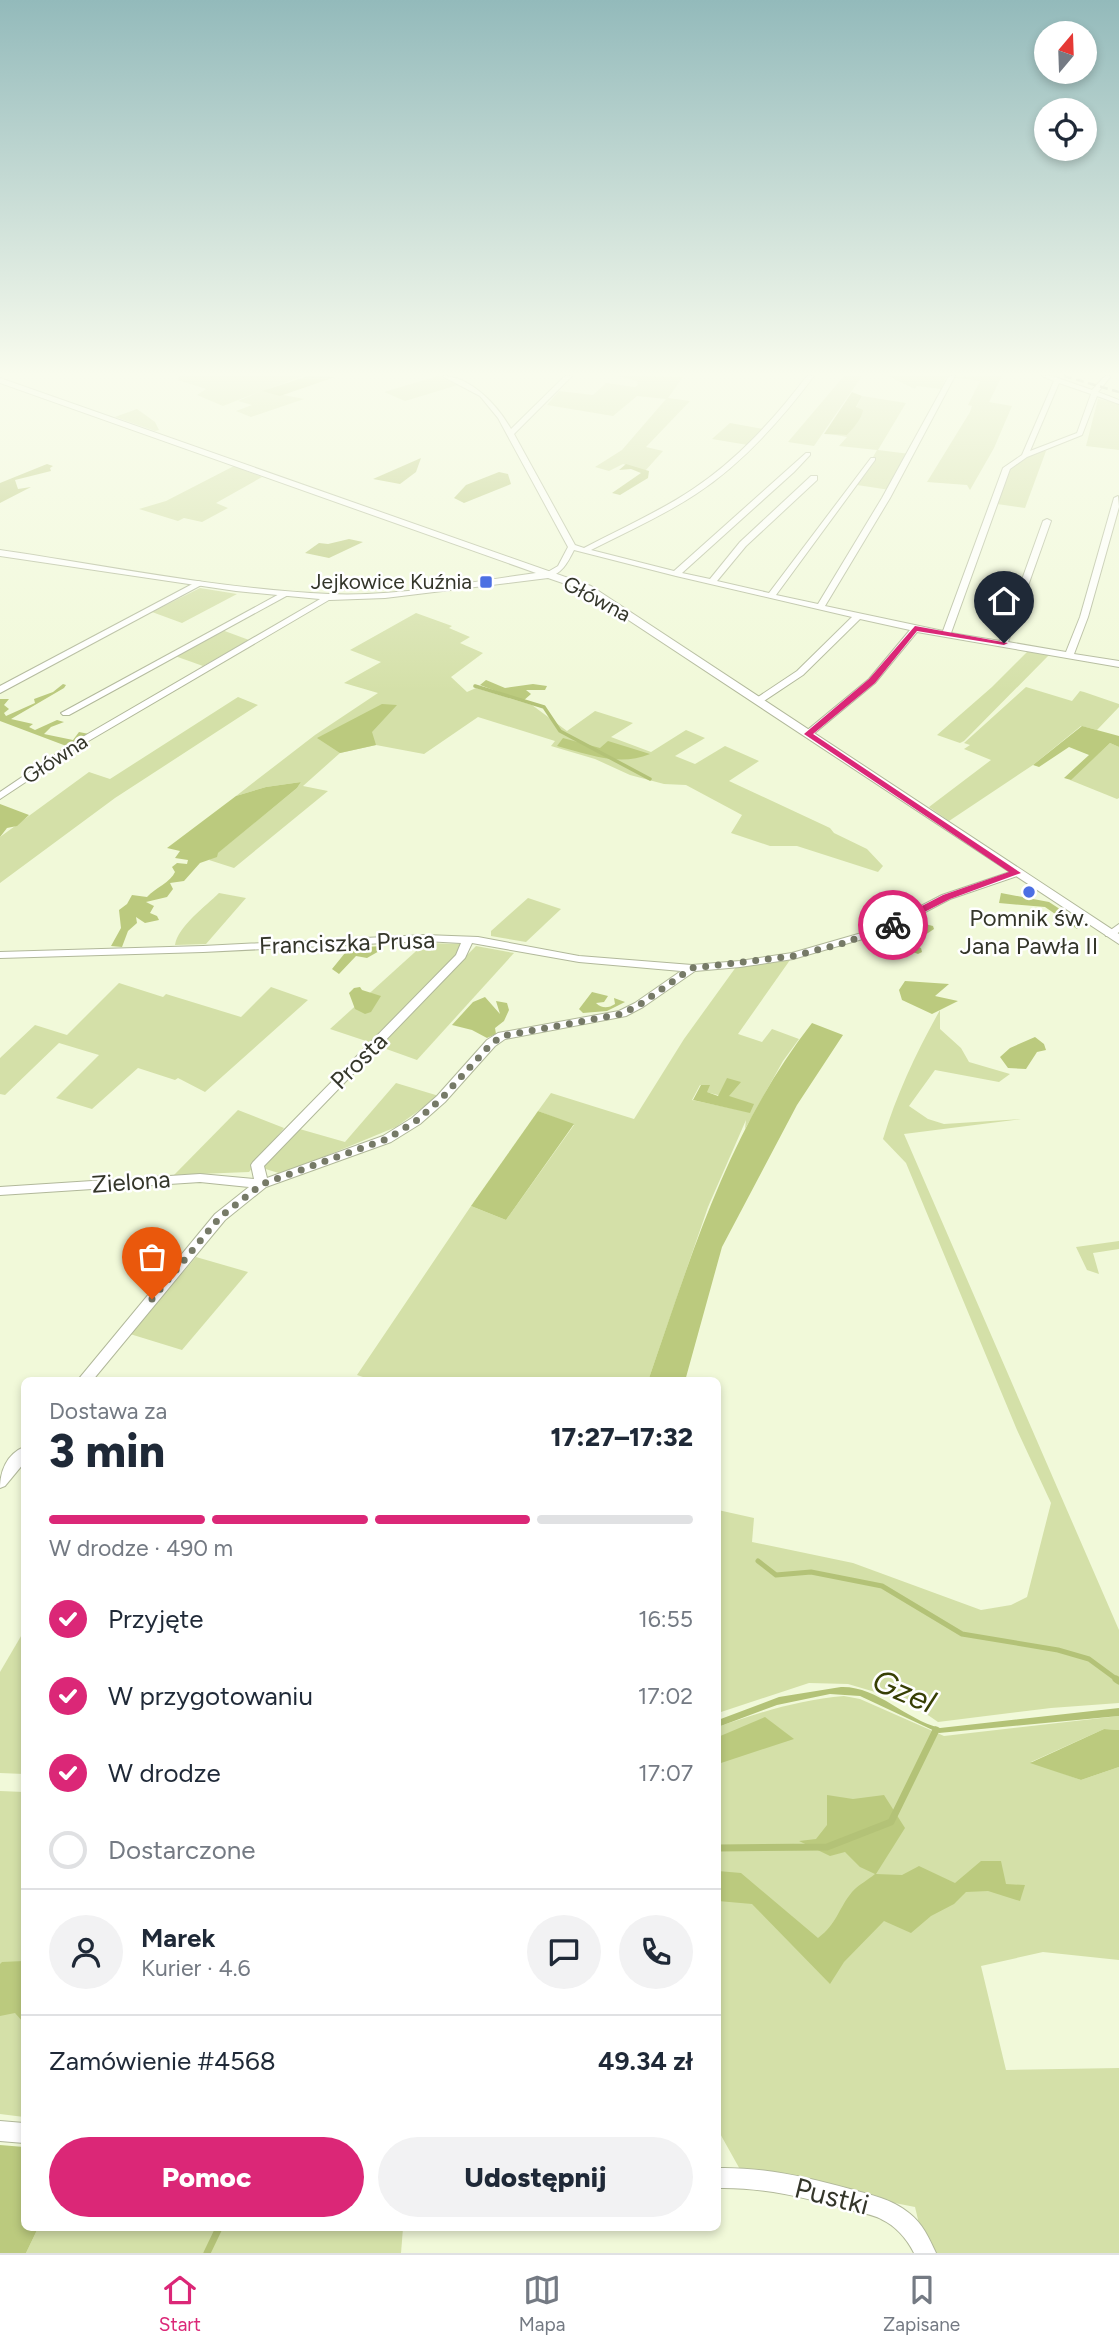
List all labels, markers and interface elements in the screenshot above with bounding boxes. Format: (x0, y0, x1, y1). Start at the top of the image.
north arrow (1034, 21, 1097, 84)
map controls (1034, 21, 1097, 161)
button: locate (1034, 98, 1097, 161)
place label: Jejkowice Kuźnia (311, 569, 472, 594)
street label: Główna (559, 570, 635, 627)
pin (974, 571, 1034, 643)
marker: Jejkowice Kuźnia (478, 574, 494, 590)
icon: home (985, 582, 1023, 620)
street label: Główna (17, 728, 92, 789)
marker: Pomnik św. Jana Pawła II (1021, 884, 1037, 900)
courier (858, 890, 928, 960)
place label: Pomnik św. Jana Pawła II (960, 903, 1098, 960)
icon: bike (874, 906, 912, 944)
street label: Franciszka Prusa (258, 925, 436, 960)
street label: Prosta (324, 1026, 393, 1095)
street label: Zielona (91, 1164, 171, 1199)
pin (122, 1227, 182, 1299)
icon: bag (133, 1238, 171, 1276)
text: Dostawa za (49, 1397, 167, 1425)
text: 17:27–17:32 (551, 1421, 693, 1453)
text: 3 min (49, 1423, 165, 1479)
text: W drodze · 490 m (49, 1534, 233, 1562)
icon: check (49, 1600, 87, 1638)
text: Przyjęte (108, 1603, 203, 1635)
text: 16:55 (638, 1605, 693, 1633)
water label: Gzel (867, 1661, 942, 1721)
icon: check (49, 1677, 87, 1715)
text: W przygotowaniu (108, 1680, 313, 1712)
text: 17:02 (638, 1682, 693, 1710)
icon: check (49, 1754, 87, 1792)
text: W drodze (108, 1757, 221, 1789)
text: 17:07 (638, 1759, 693, 1787)
text: Dostarczone (108, 1834, 256, 1866)
button: person (49, 1915, 123, 1989)
button: chat (527, 1915, 601, 1989)
button: phone (619, 1915, 693, 1989)
text: Marek (141, 1922, 215, 1954)
text: Kurier · 4.6 (141, 1954, 251, 1982)
text: Zamówienie #4568 (49, 2045, 276, 2077)
text: 49.34 zł (598, 2045, 693, 2077)
button: Pomoc (49, 2137, 364, 2217)
button: Udostępnij (378, 2137, 693, 2217)
street label: Pustki (791, 2170, 873, 2222)
tab: Start (159, 2271, 201, 2336)
tab: Mapa (519, 2271, 565, 2336)
tab: Zapisane (883, 2271, 960, 2336)

